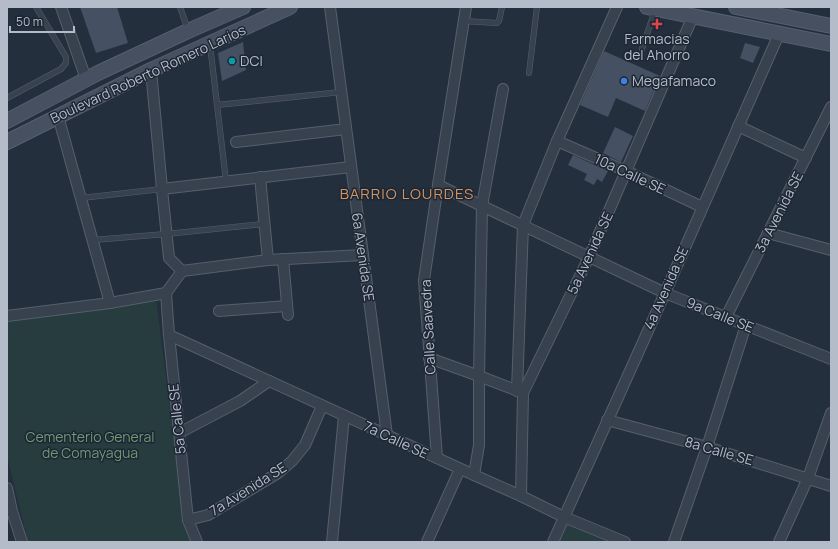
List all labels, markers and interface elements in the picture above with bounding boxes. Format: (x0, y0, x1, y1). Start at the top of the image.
scale bar (10, 8, 74, 34)
text: 50 m (16, 13, 43, 30)
marker: Farmacias del Ahorro (652, 19, 662, 29)
street label: Boulevard Roberto Romero Larios (47, 20, 249, 127)
place label: Farmacias del Ahorro (624, 29, 690, 64)
place label: DCI (240, 51, 263, 70)
marker: DCI (227, 56, 237, 66)
place label: Megafamaco (632, 71, 716, 90)
marker: Megafamaco (619, 76, 629, 86)
street label: 10a Calle SE (592, 149, 669, 198)
street label: 3a Avenida SE (750, 168, 807, 256)
district label: BARRIO LOURDES (340, 183, 474, 204)
street label: 5a Avenida SE (562, 208, 617, 297)
street label: 6a Avenida SE (348, 211, 379, 303)
street label: 4a Avenida SE (639, 243, 692, 332)
street label: Calle Saavedra (416, 279, 439, 375)
street label: 9a Calle SE (684, 292, 757, 337)
street label: 5a Calle SE (163, 383, 190, 455)
street label: 7a Calle SE (361, 416, 432, 463)
park label: Cementerio General de Comayagua (25, 427, 155, 462)
street label: 8a Calle SE (683, 432, 756, 469)
street label: 7a Avenida SE (205, 457, 290, 520)

